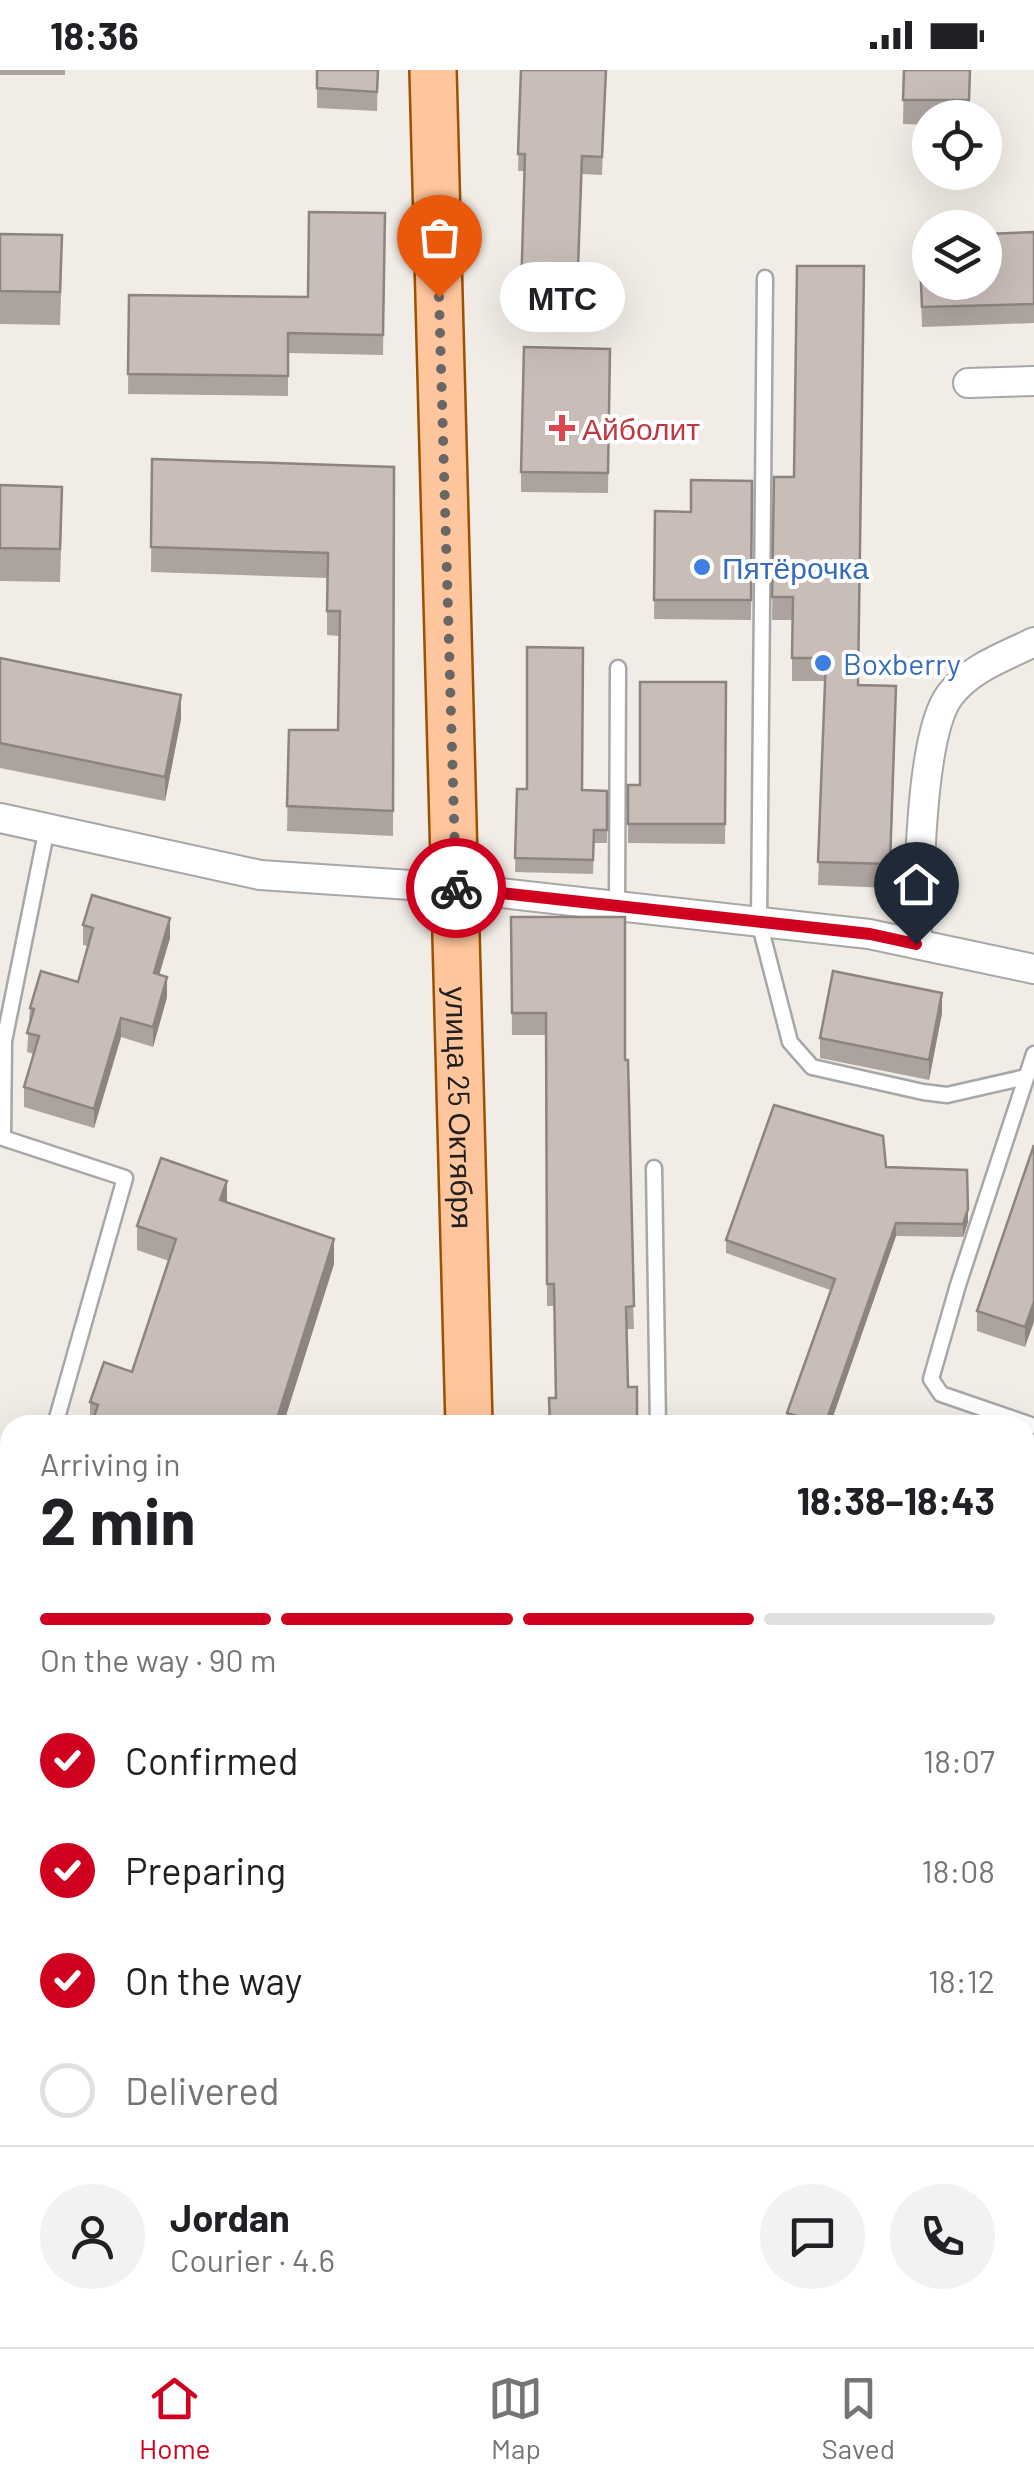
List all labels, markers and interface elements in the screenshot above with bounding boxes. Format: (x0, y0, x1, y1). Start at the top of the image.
text: 18:36 (50, 12, 139, 58)
map controls (912, 100, 1002, 300)
button: locate (912, 100, 1002, 190)
pin (397, 195, 482, 298)
icon: bag (412, 210, 467, 265)
button: layers (912, 210, 1002, 300)
callout: МТС (499, 262, 624, 332)
text: МТС (528, 278, 597, 316)
place label: Айболит (582, 410, 700, 446)
marker: Айболит (551, 417, 573, 439)
place label: Пятёрочка (722, 549, 869, 585)
marker: Пятёрочка (691, 556, 713, 578)
place label: Boxberry (843, 645, 961, 681)
marker: Boxberry (812, 652, 834, 674)
courier (406, 838, 506, 938)
pin (874, 842, 959, 945)
icon: home (889, 857, 944, 912)
icon: bike (429, 861, 484, 916)
street label: улица 25 Октября (439, 986, 482, 1229)
text: Arriving in (40, 1444, 180, 1482)
text: 18:38–18:43 (797, 1477, 995, 1523)
text: 2 min (40, 1480, 196, 1558)
text: On the way · 90 m (40, 1640, 276, 1678)
icon: check (40, 1733, 95, 1788)
text: Confirmed (125, 1737, 298, 1783)
text: 18:07 (923, 1741, 995, 1779)
icon: check (40, 1843, 95, 1898)
text: Preparing (125, 1847, 286, 1893)
text: 18:08 (922, 1851, 995, 1889)
icon: check (40, 1953, 95, 2008)
text: On the way (125, 1957, 302, 2003)
text: 18:12 (928, 1961, 995, 1999)
text: Delivered (125, 2067, 279, 2113)
button: person (40, 2184, 145, 2289)
button: chat (760, 2184, 865, 2289)
button: phone (890, 2184, 995, 2289)
text: Jordan (170, 2194, 290, 2240)
text: Courier · 4.6 (170, 2240, 335, 2278)
tab: Home (139, 2371, 210, 2465)
tab: Map (488, 2371, 543, 2465)
tab: Saved (822, 2371, 895, 2465)

